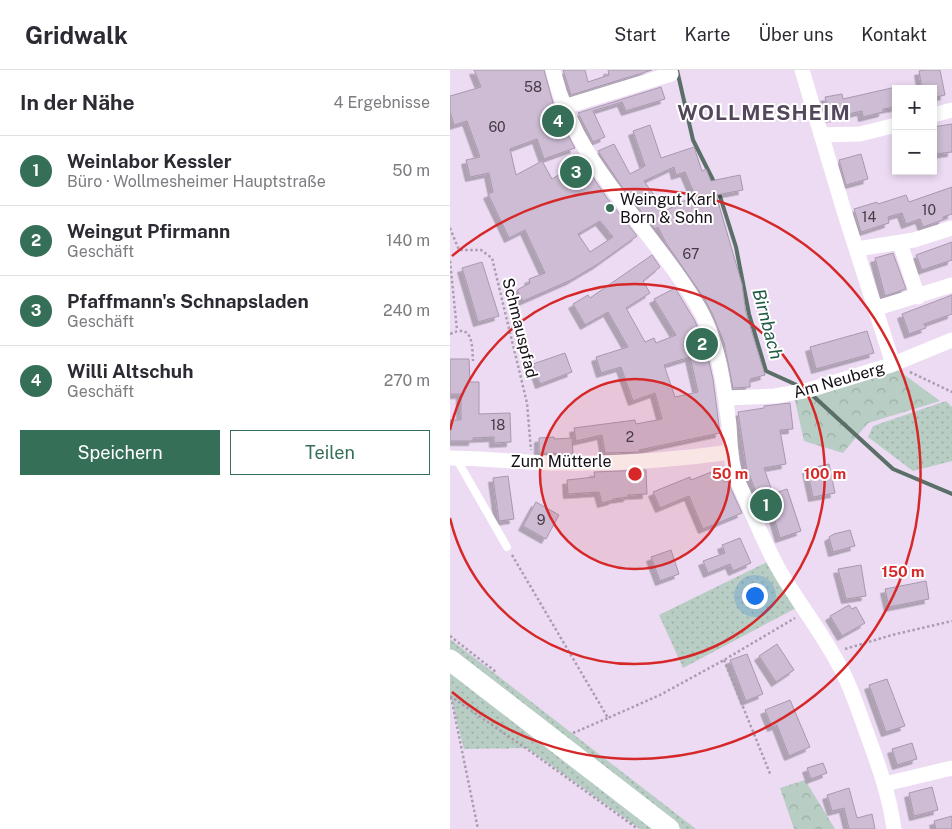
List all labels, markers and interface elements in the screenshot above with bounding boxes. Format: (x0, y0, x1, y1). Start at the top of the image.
text: Gridwalk (25, 21, 128, 49)
text: Start (614, 24, 657, 45)
text: Karte (685, 24, 730, 45)
text: Über uns (758, 24, 833, 45)
text: Kontakt (861, 24, 927, 45)
house number: 58 (524, 79, 542, 95)
map controls (892, 85, 937, 175)
button: + (892, 85, 937, 130)
text: In der Nähe (20, 90, 135, 115)
text: 4 Ergebnisse (334, 93, 430, 112)
district label: WOLLMESHEIM (677, 100, 851, 125)
pin: 4 (542, 102, 574, 140)
house number: 60 (488, 119, 506, 135)
button: − (892, 130, 937, 175)
text: Weinlabor Kessler (67, 150, 232, 172)
pin: 3 (560, 153, 592, 191)
text: 1 (33, 161, 39, 180)
text: 50 m (392, 161, 430, 180)
text: Büro · Wollmesheimer Hauptstraße (67, 172, 326, 191)
place label: Weingut Karl Born & Sohn (620, 190, 717, 227)
marker: Weingut Karl Born & Sohn (604, 202, 616, 214)
house number: 10 (922, 202, 936, 218)
house number: 14 (862, 209, 876, 225)
text: Weingut Pfirmann (67, 220, 230, 242)
text: 2 (31, 231, 41, 250)
text: 140 m (386, 231, 430, 250)
text: Geschäft (67, 242, 134, 261)
house number: 67 (683, 246, 699, 262)
street label: Schmauspfad (498, 276, 542, 380)
water label: Birnbach (748, 286, 788, 362)
text: Pfaffmann's Schnapsladen (67, 290, 309, 312)
text: 3 (31, 301, 41, 320)
text: 240 m (383, 301, 430, 320)
text: Geschäft (67, 312, 134, 331)
pin: 2 (686, 325, 718, 363)
street label: Am Neuberg (791, 358, 887, 402)
text: Willi Altschuh (67, 360, 193, 382)
text: 4 (31, 371, 41, 390)
text: 270 m (384, 371, 430, 390)
text: Geschäft (67, 382, 134, 401)
house number: 18 (491, 417, 505, 433)
house number: 2 (626, 429, 634, 445)
button: Speichern (20, 430, 220, 475)
button: Teilen (230, 430, 430, 475)
street label: Zum Mütterle (511, 452, 611, 471)
centre of rings (626, 465, 644, 483)
text: 50 m (712, 465, 748, 482)
text: 100 m (804, 465, 846, 482)
pin: 1 (750, 486, 782, 524)
house number: 9 (537, 512, 546, 528)
text: 150 m (881, 563, 925, 580)
your location (742, 583, 768, 609)

